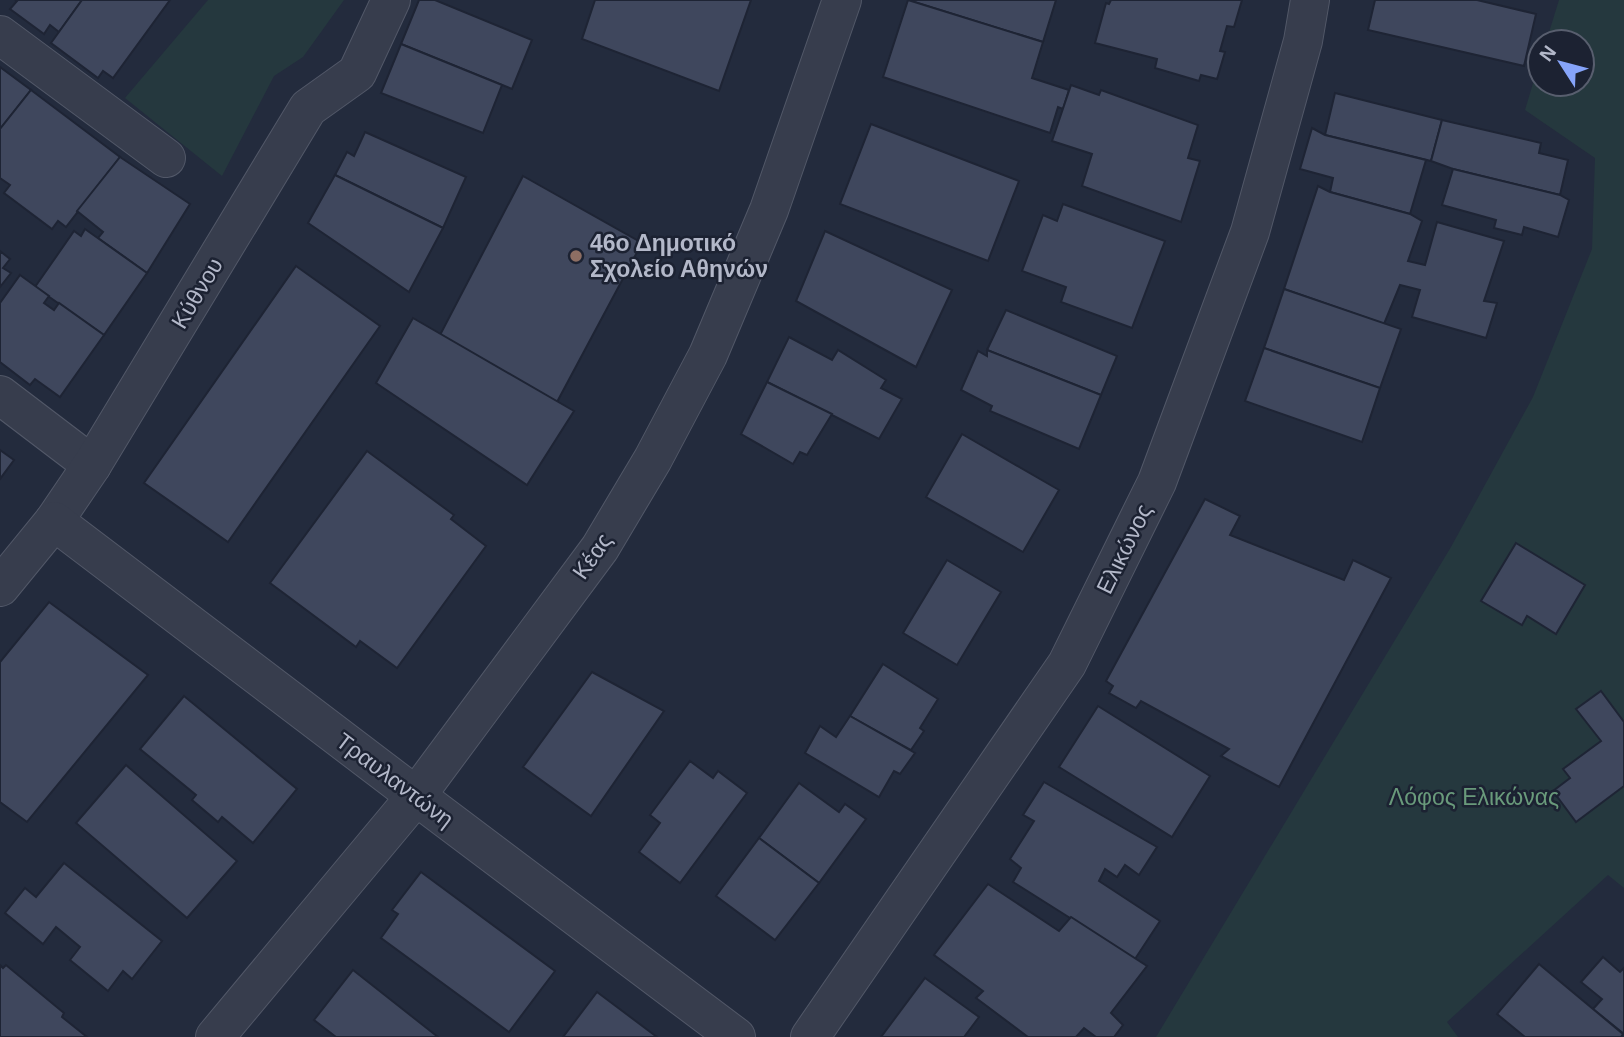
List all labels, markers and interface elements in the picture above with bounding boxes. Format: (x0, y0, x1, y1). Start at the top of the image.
north arrow (1526, 28, 1596, 98)
text: N (1535, 42, 1560, 65)
place label: 46ο Δημοτικό Σχολείο Αθηνών (590, 230, 768, 282)
marker: 46ο Δημοτικό Σχολείο Αθηνών (568, 248, 584, 264)
street label: Κύθνου (166, 253, 228, 333)
street label: Ελικώνος (1091, 500, 1157, 598)
street label: Κέας (567, 528, 617, 584)
street label: Τραυλαντώνη (331, 728, 459, 832)
park label: Λόφος Ελικώνας (1389, 784, 1559, 810)

